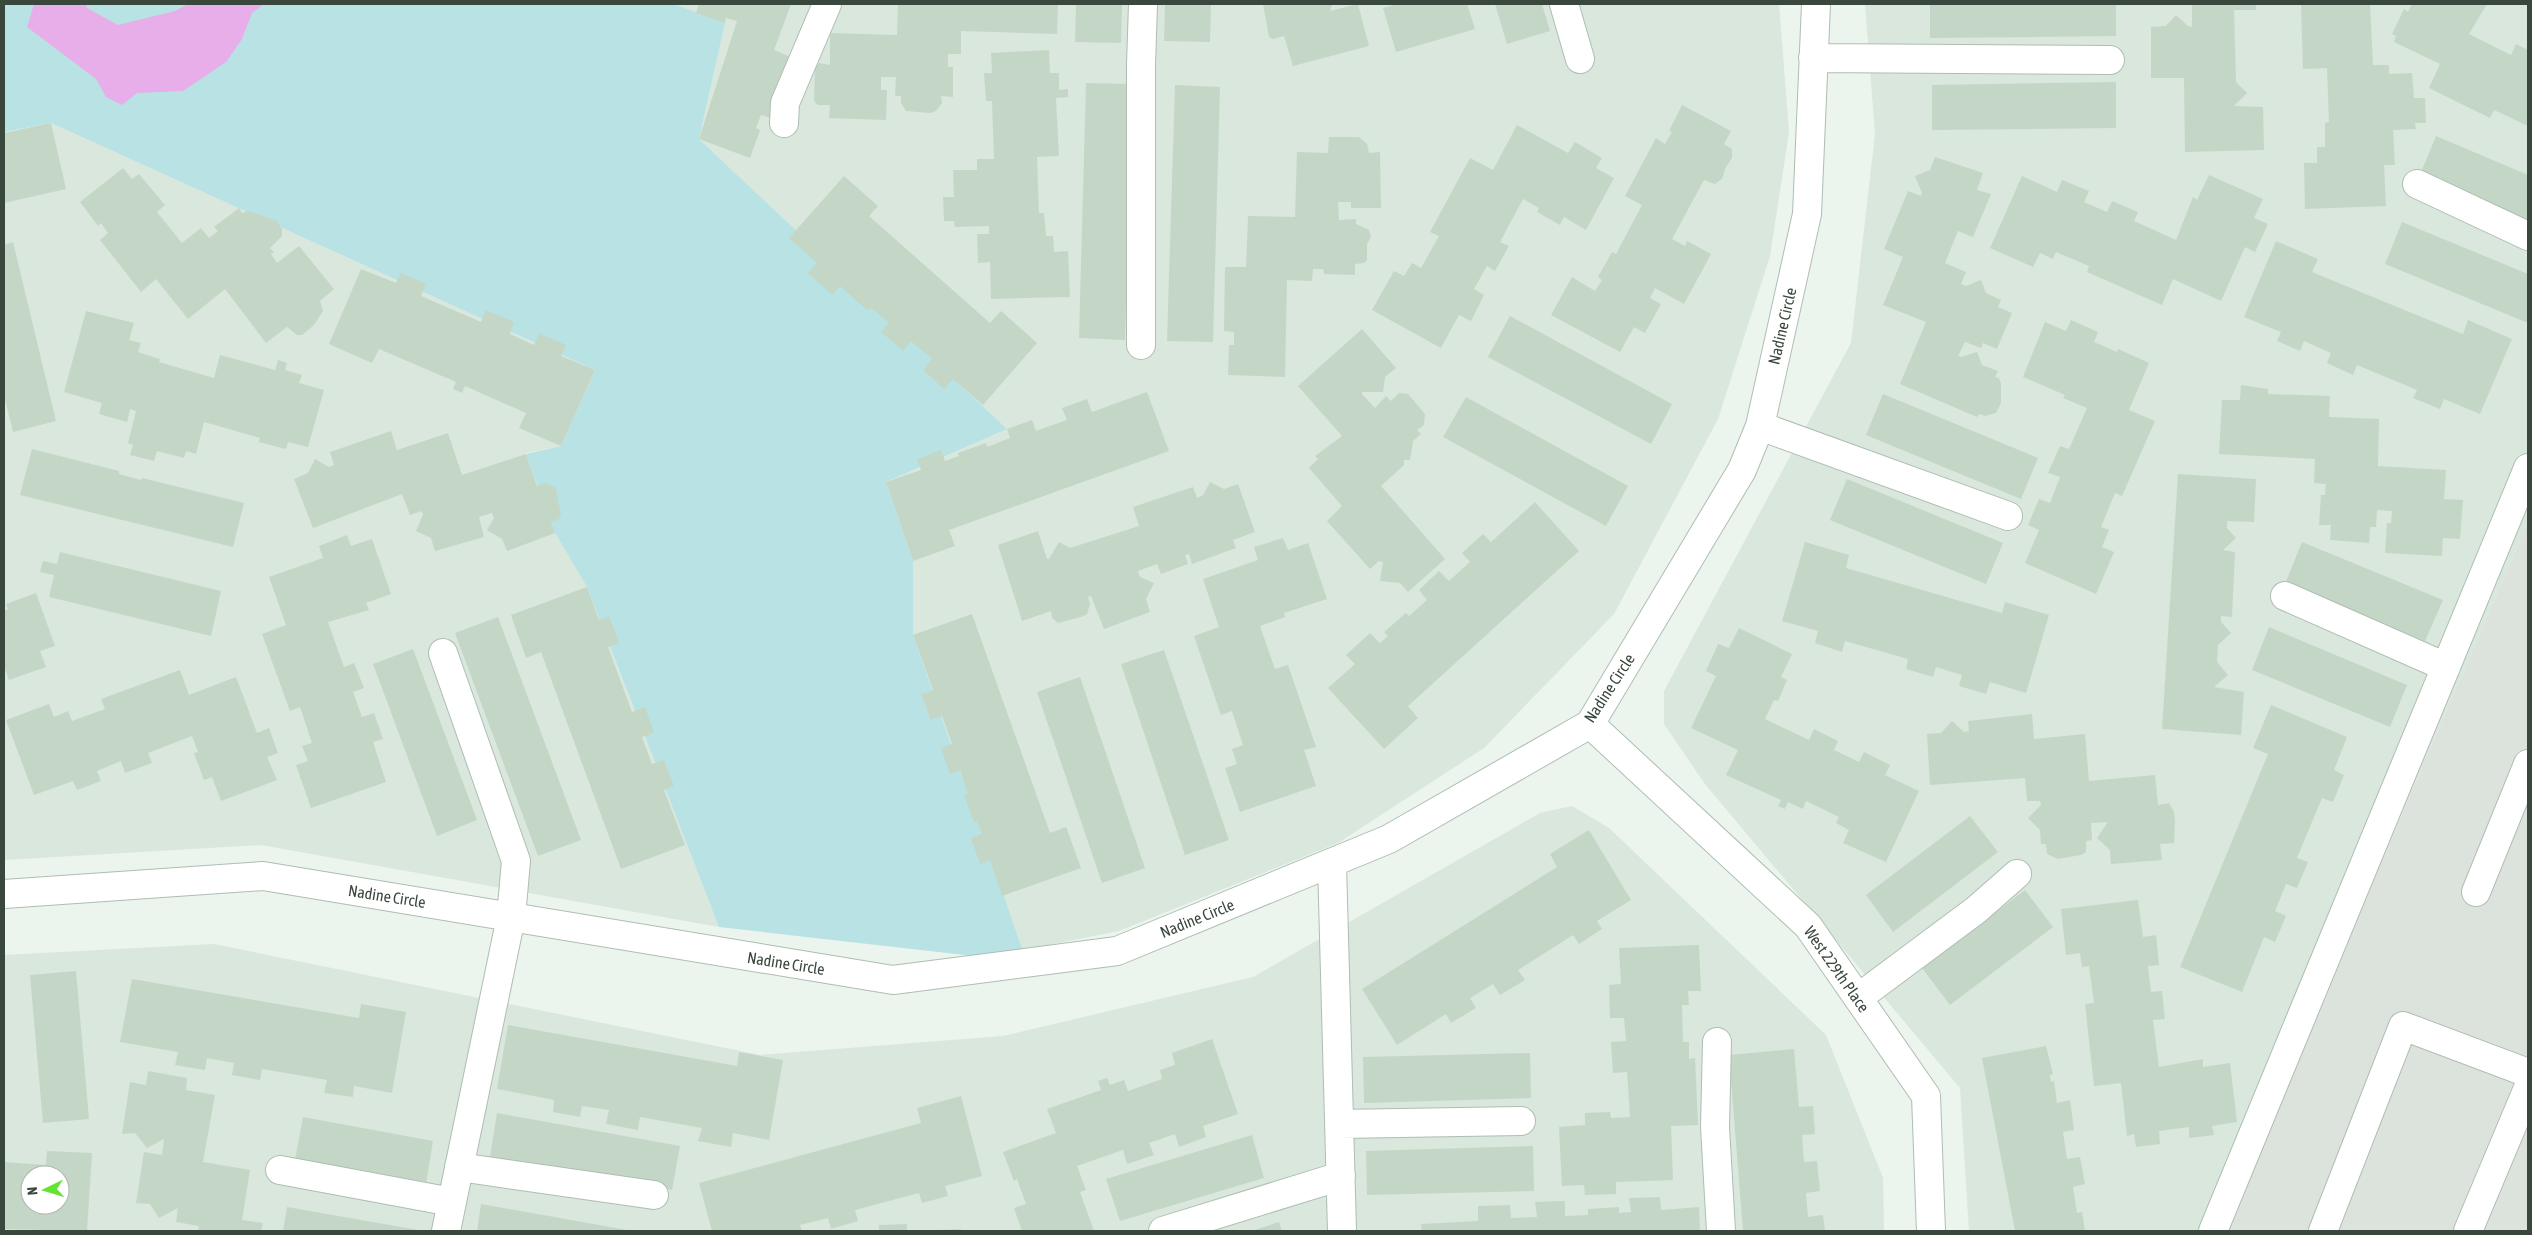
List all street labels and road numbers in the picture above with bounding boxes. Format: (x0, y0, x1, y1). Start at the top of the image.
street label: Nadine Circle (1764, 286, 1800, 366)
street label: Nadine Circle (1580, 650, 1638, 726)
street label: Nadine Circle (347, 881, 427, 911)
street label: Nadine Circle (1157, 895, 1237, 941)
street label: West 229th Place (1801, 923, 1873, 1015)
street label: Nadine Circle (746, 948, 826, 978)

